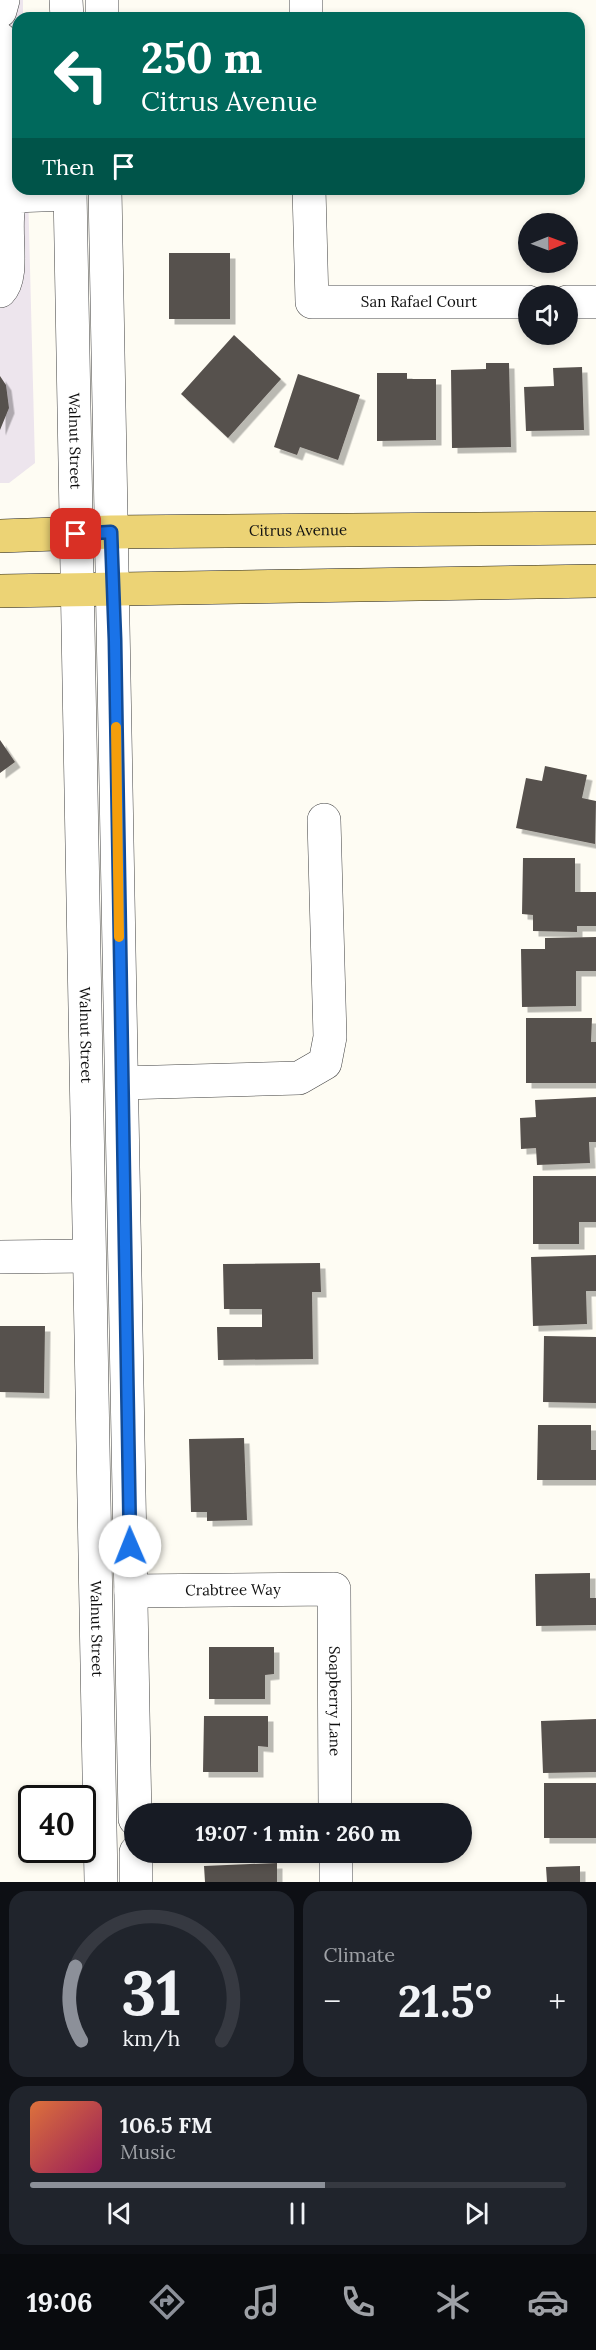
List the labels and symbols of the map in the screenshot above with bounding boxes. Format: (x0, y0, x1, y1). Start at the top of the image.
north arrow (518, 213, 578, 273)
street label: San Rafael Court (361, 292, 477, 311)
street label: Walnut Street (65, 392, 85, 490)
pin (50, 508, 101, 559)
street label: Citrus Avenue (249, 520, 347, 540)
street label: Walnut Street (76, 986, 96, 1083)
position arrow (98, 1514, 162, 1578)
street label: Walnut Street (86, 1580, 107, 1677)
street label: Crabtree Way (185, 1580, 281, 1599)
street label: Soapberry Lane (325, 1646, 345, 1756)
speed limit sign: 40 (18, 1785, 96, 1863)

